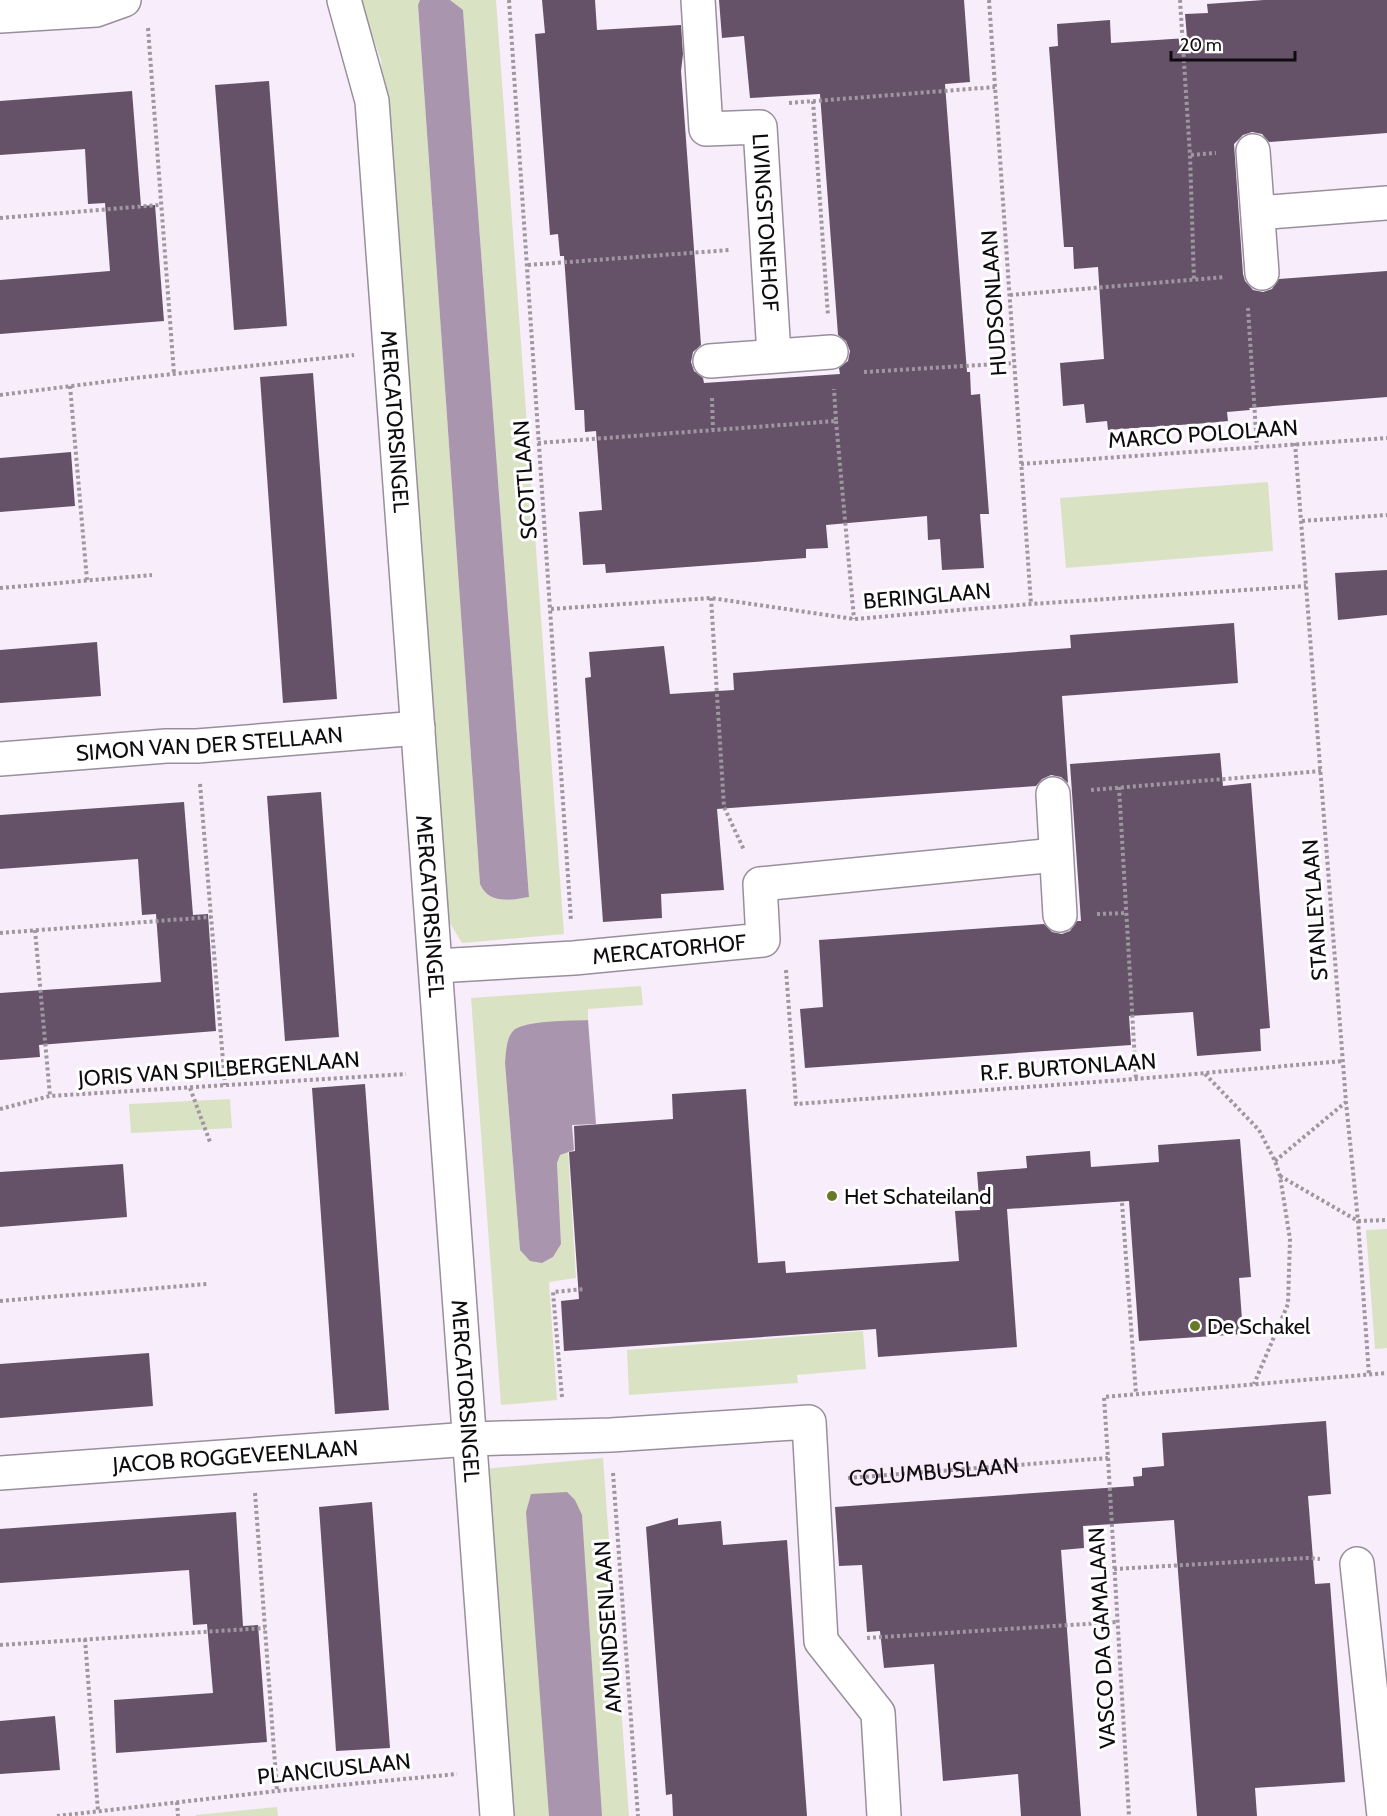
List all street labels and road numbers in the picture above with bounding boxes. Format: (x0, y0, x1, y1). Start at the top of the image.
street label: LIVINGSTONEHOF (747, 133, 785, 313)
street label: HUDSONLAAN (975, 229, 1013, 377)
street label: MERCATORSINGEL (375, 329, 415, 513)
street label: MARCO POLOLAAN (1107, 414, 1299, 454)
street label: SCOTTLAAN (507, 419, 543, 541)
street label: BERINGLAAN (862, 577, 992, 615)
street label: SIMON VAN DER STELLAAN (75, 721, 344, 767)
street label: MERCATORSINGEL (411, 814, 451, 998)
street label: STANLEYLAAN (1297, 838, 1333, 982)
street label: MERCATORHOF (591, 928, 748, 970)
street label: JORIS VAN SPILBERGENLAAN (76, 1046, 361, 1092)
street label: R.F. BURTONLAAN (979, 1047, 1157, 1087)
street label: MERCATORSINGEL (446, 1299, 486, 1483)
street label: JACOB ROGGEVEENLAAN (111, 1434, 359, 1478)
street label: COLUMBUSLAAN (848, 1451, 1020, 1491)
street label: VASCO DA GAMALAAN (1083, 1527, 1121, 1749)
street label: AMUNDSENLAAN (589, 1540, 627, 1714)
street label: PLANCIUSLAAN (256, 1748, 412, 1790)

